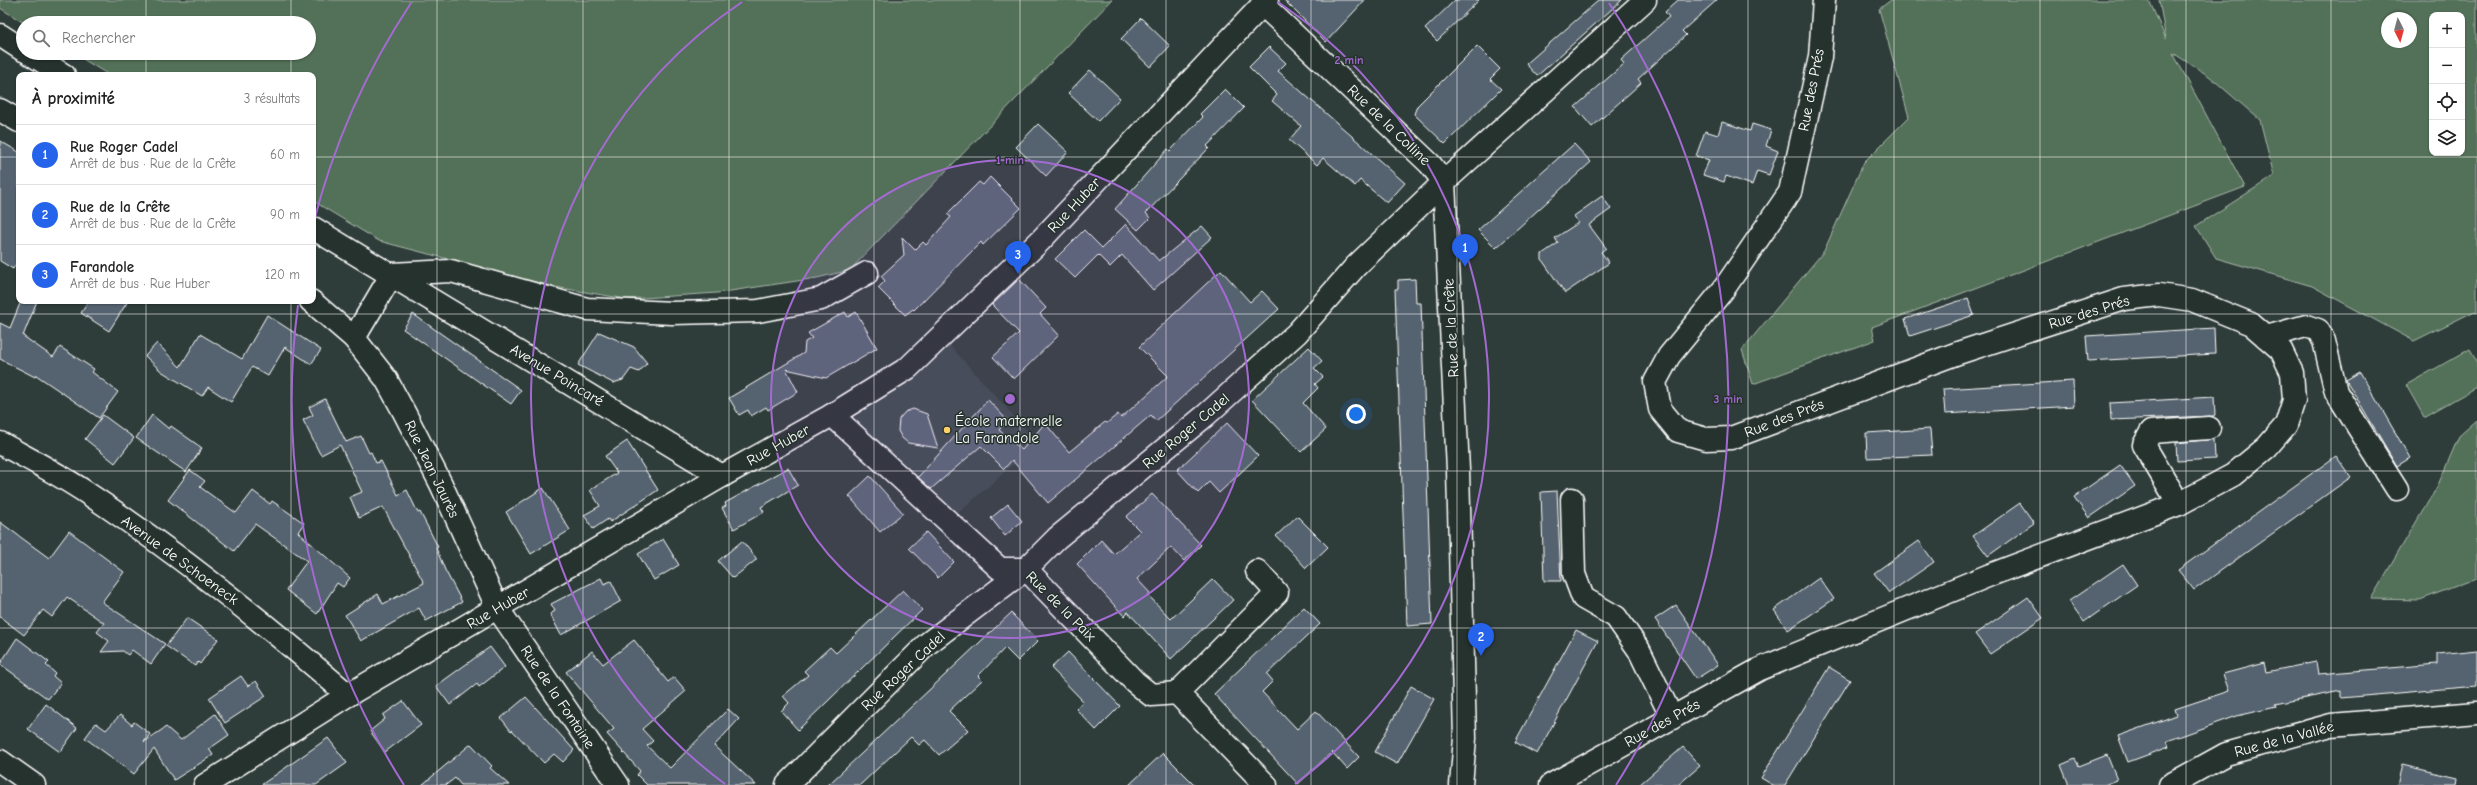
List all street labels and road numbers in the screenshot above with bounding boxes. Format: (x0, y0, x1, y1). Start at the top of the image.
street label: Rue des Prés (1794, 47, 1828, 133)
street label: Rue de la Colline (1344, 81, 1435, 170)
street label: Rue Huber (1044, 174, 1104, 236)
street label: Rue de la Crête (1439, 277, 1463, 378)
street label: Rue des Prés (2046, 291, 2132, 333)
street label: Avenue Poincaré (507, 340, 608, 410)
street label: Rue Roger Cadel (1139, 389, 1233, 473)
street label: Rue des Prés (1742, 395, 1826, 441)
street label: Rue Jean Jaurès (401, 417, 463, 521)
street label: Rue Huber (743, 420, 813, 470)
street label: Avenue de Schoeneck (118, 511, 243, 609)
street label: Rue de la Paix (1022, 567, 1100, 645)
street label: Rue Huber (464, 583, 532, 633)
street label: Rue Roger Cadel (857, 628, 949, 714)
street label: Rue de la Fontaine (517, 642, 599, 752)
street label: Rue des Prés (1621, 695, 1703, 751)
street label: Rue de la Vallée (2232, 717, 2336, 761)

